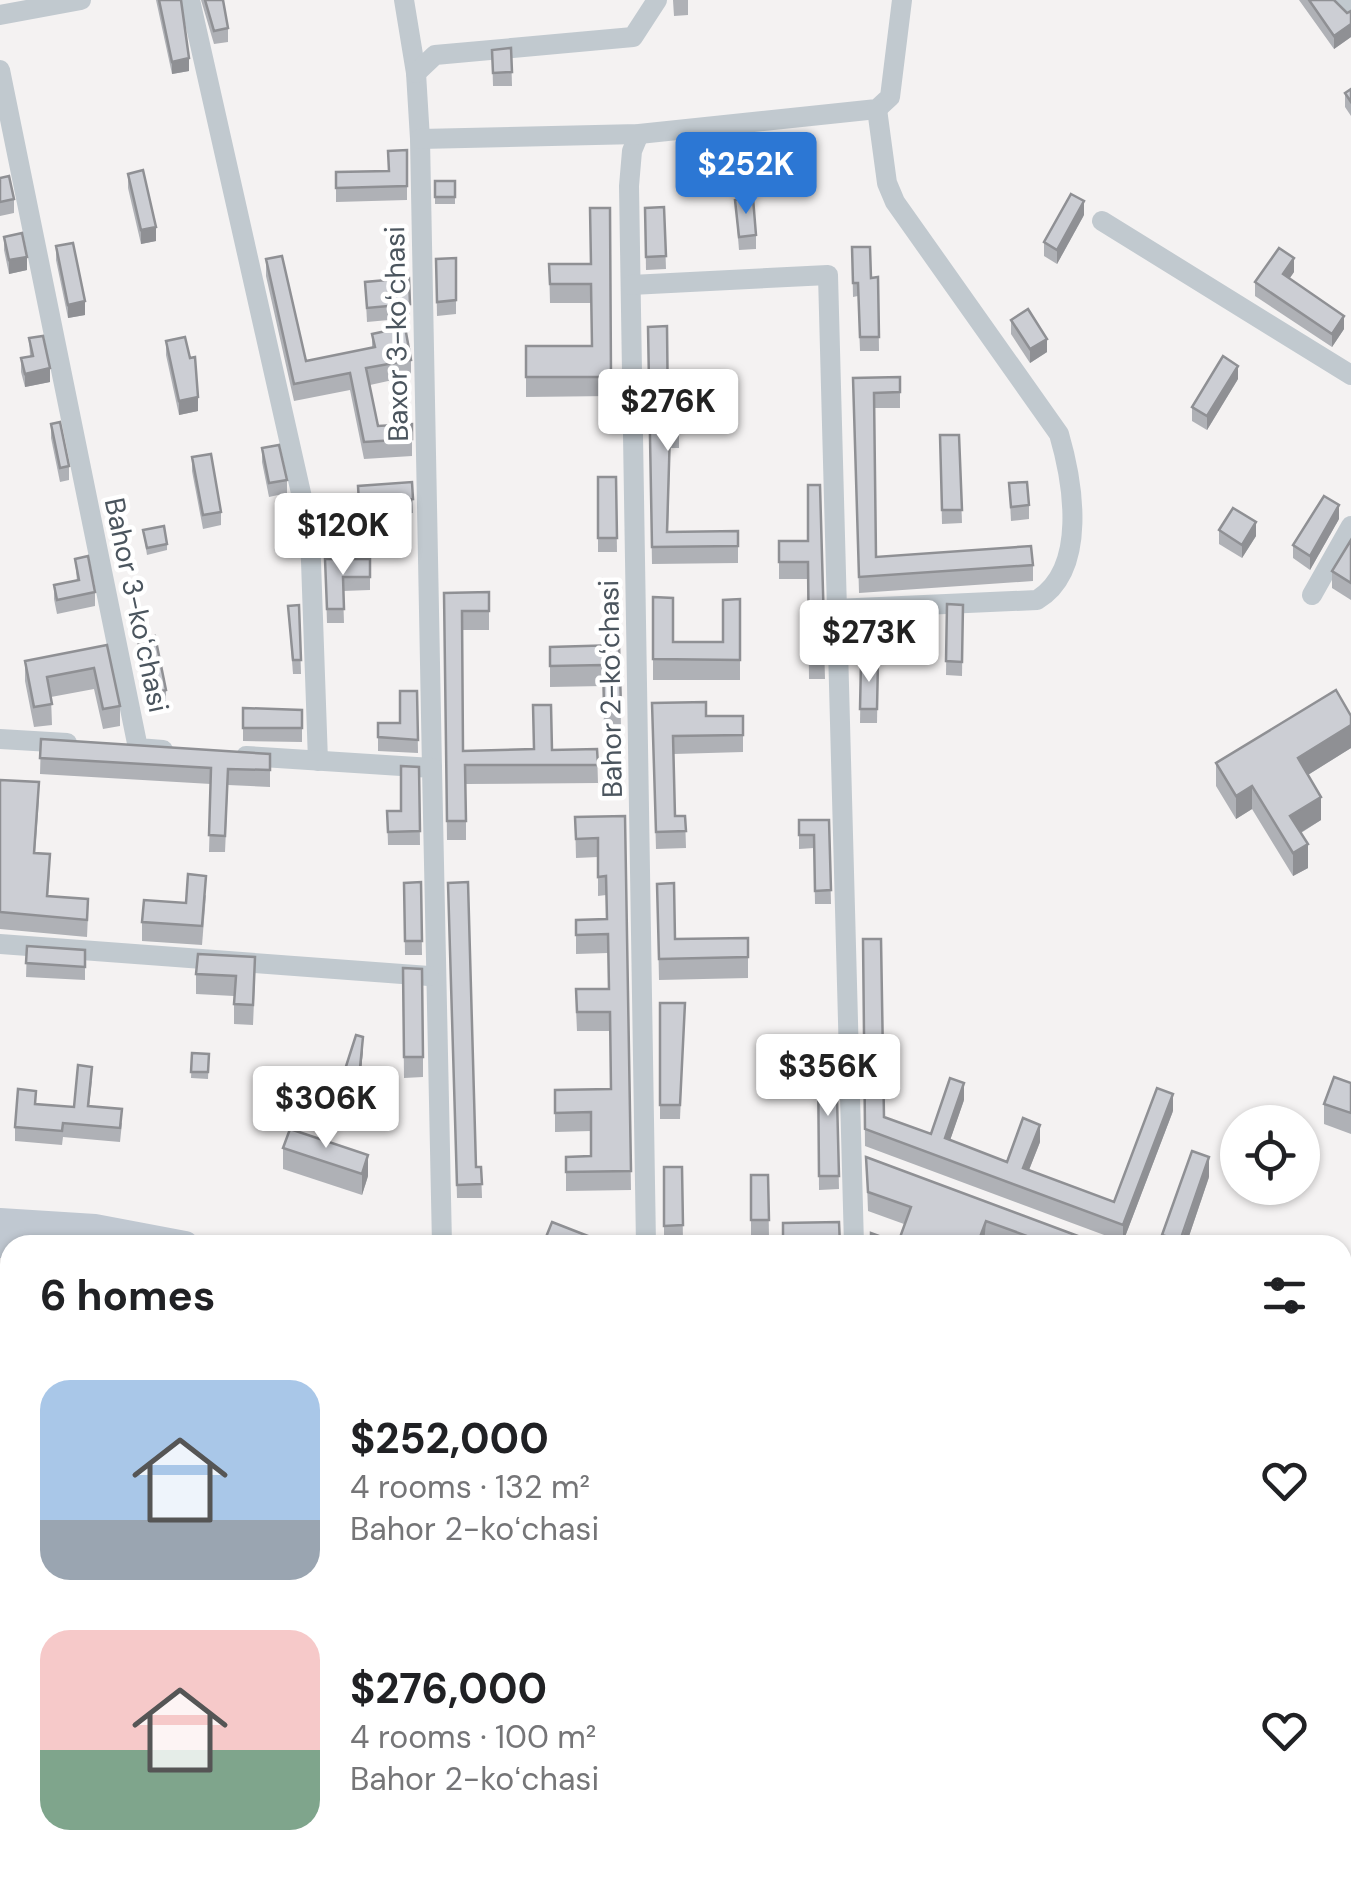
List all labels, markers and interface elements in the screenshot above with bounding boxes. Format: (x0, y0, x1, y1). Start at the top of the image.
pin: $252K (676, 132, 816, 217)
text: $252K (698, 143, 794, 185)
street label: Baxor 3-koʻchasi (376, 226, 417, 442)
pin: $276K (598, 369, 738, 454)
text: $276K (620, 380, 716, 422)
pin: $120K (273, 493, 413, 578)
street label: Bahor 3-koʻchasi (96, 494, 177, 716)
text: $120K (297, 504, 389, 546)
street label: Bahor 2-koʻchasi (590, 580, 631, 798)
pin: $273K (799, 600, 939, 685)
text: $273K (822, 611, 916, 653)
pin: $356K (758, 1034, 898, 1119)
text: $356K (778, 1045, 878, 1087)
pin: $306K (256, 1066, 396, 1151)
text: $306K (275, 1077, 377, 1119)
map controls (1220, 1105, 1320, 1205)
button: locate (1220, 1105, 1320, 1205)
text: 6 homes (40, 1268, 215, 1323)
icon: filters (1257, 1268, 1312, 1323)
text: $252,000 (350, 1411, 549, 1466)
icon: home (120, 1420, 240, 1540)
icon: heart (1257, 1453, 1312, 1508)
text: 4 rooms · 132 m² (350, 1466, 590, 1508)
text: Bahor 2-koʻchasi (350, 1508, 599, 1550)
text: $276,000 (350, 1661, 547, 1716)
icon: home (120, 1670, 240, 1790)
icon: heart (1257, 1703, 1312, 1758)
text: 4 rooms · 100 m² (350, 1716, 596, 1758)
text: Bahor 2-koʻchasi (350, 1758, 599, 1800)

